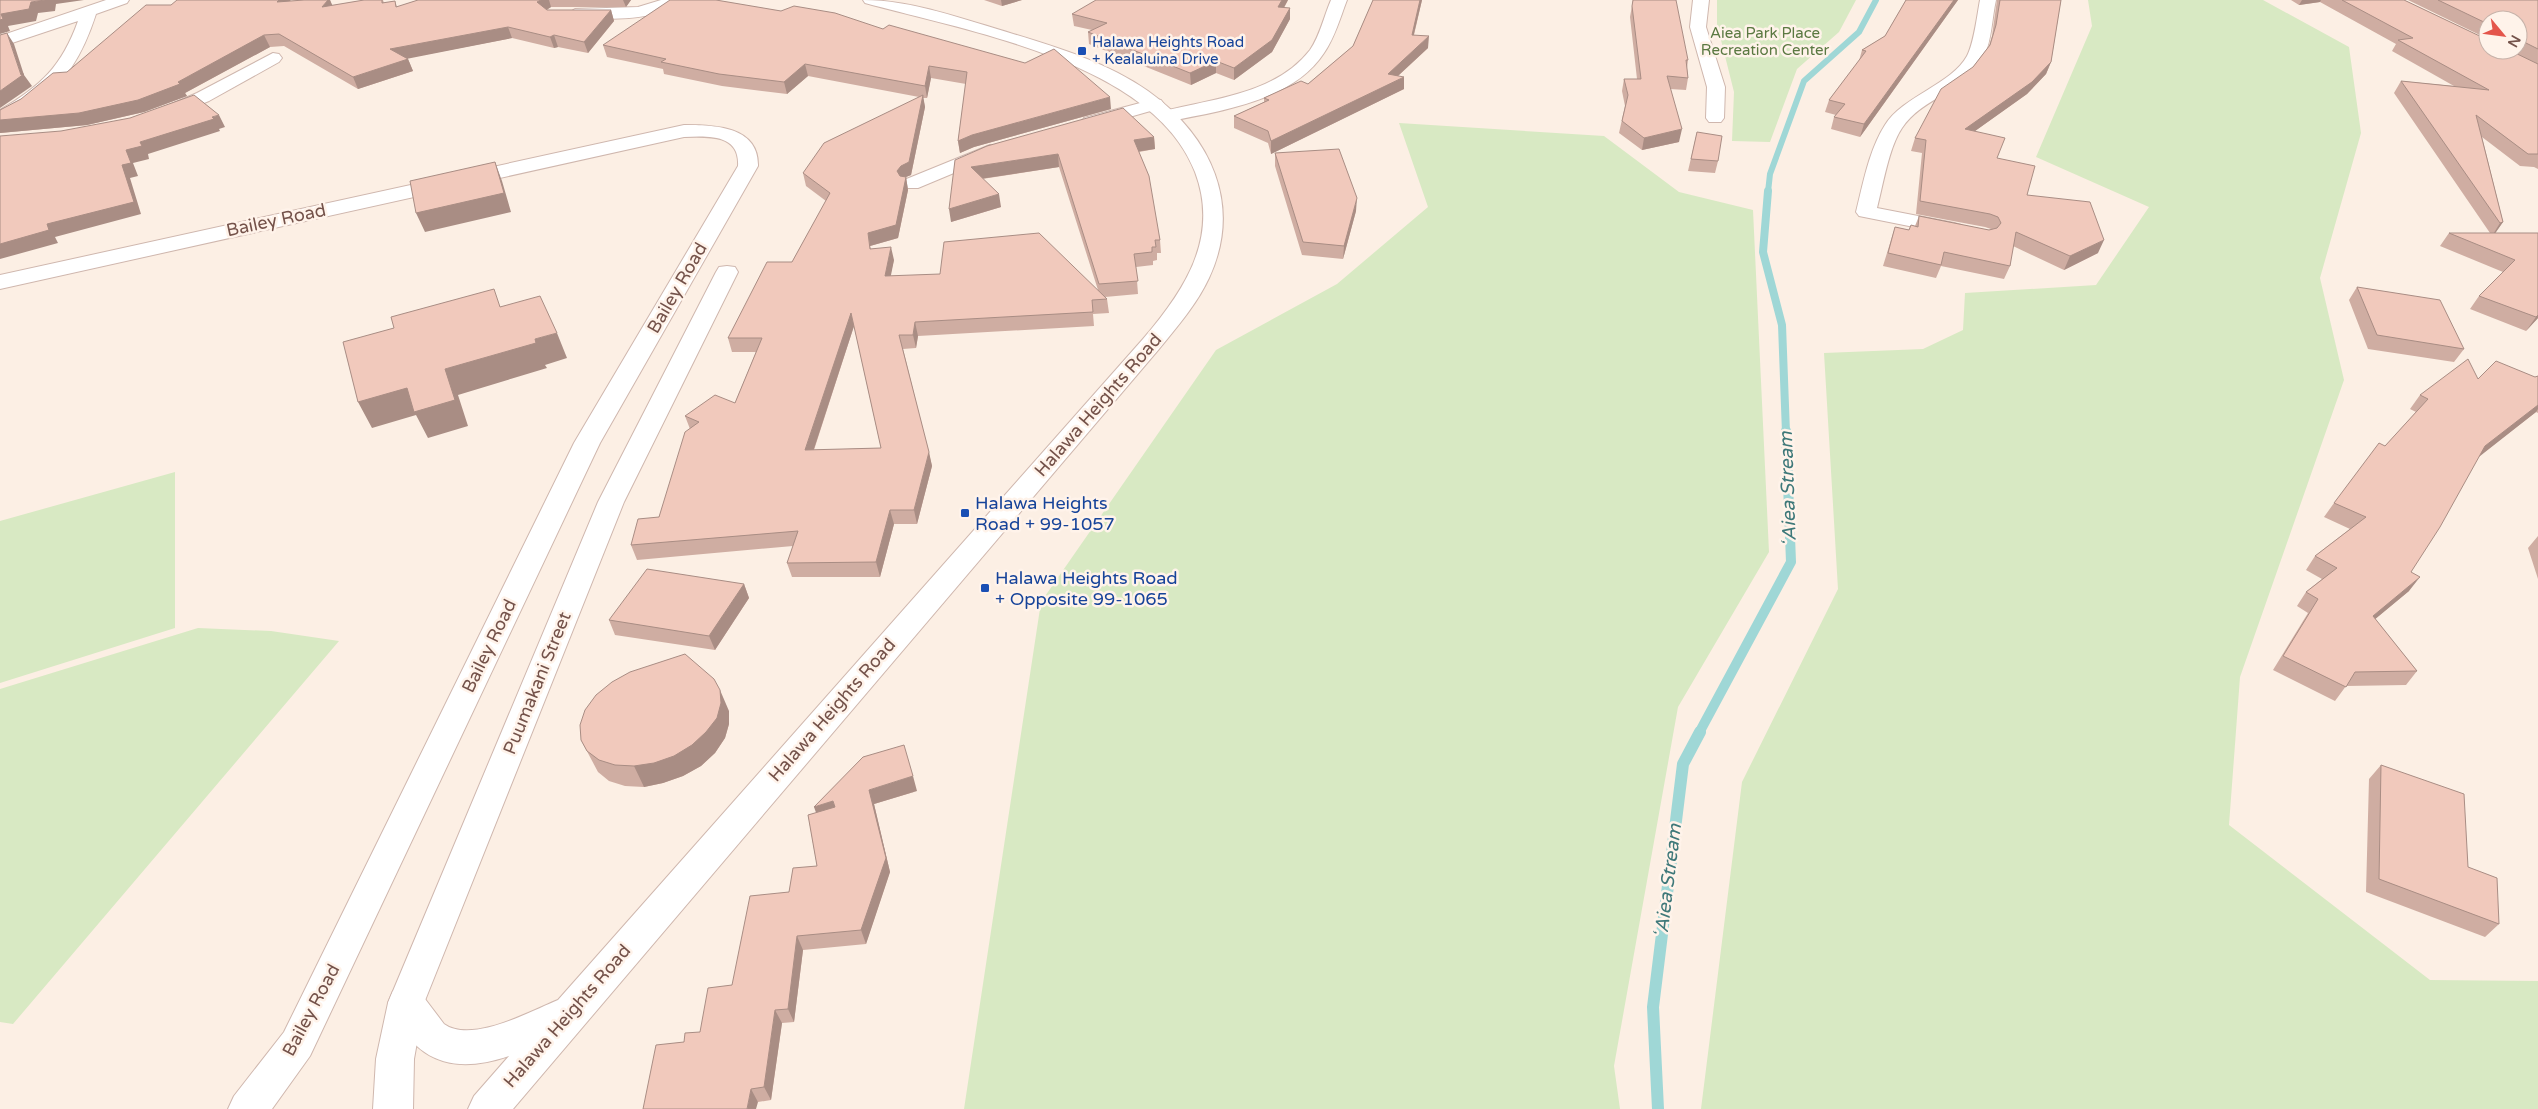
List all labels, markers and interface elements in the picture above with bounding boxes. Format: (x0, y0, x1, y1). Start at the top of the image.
north arrow (2478, 10, 2528, 60)
park label: Aiea Park Place Recreation Center (1701, 24, 1830, 59)
text: N (2504, 32, 2524, 50)
place label: Halawa Heights Road + Kealaluina Drive (1092, 33, 1244, 68)
marker: Halawa Heights Road + Kealaluina Drive (1076, 45, 1088, 57)
street label: Bailey Road (224, 199, 328, 241)
street label: Bailey Road (642, 239, 712, 337)
street label: Halawa Heights Road (1030, 329, 1166, 481)
water label: ʻAiea Stream (1775, 431, 1801, 549)
place label: Halawa Heights Road + 99-1057 (975, 492, 1115, 535)
marker: Halawa Heights Road + 99-1057 (959, 507, 971, 519)
place label: Halawa Heights Road + Opposite 99-1065 (995, 567, 1178, 610)
marker: Halawa Heights Road + Opposite 99-1065 (979, 582, 991, 594)
street label: Bailey Road (457, 596, 521, 696)
street label: Puumakani Street (498, 608, 576, 758)
street label: Halawa Heights Road (764, 634, 900, 786)
water label: ʻAiea Stream (1650, 822, 1686, 941)
street label: Halawa Heights Road (499, 940, 635, 1092)
street label: Bailey Road (278, 960, 344, 1060)

